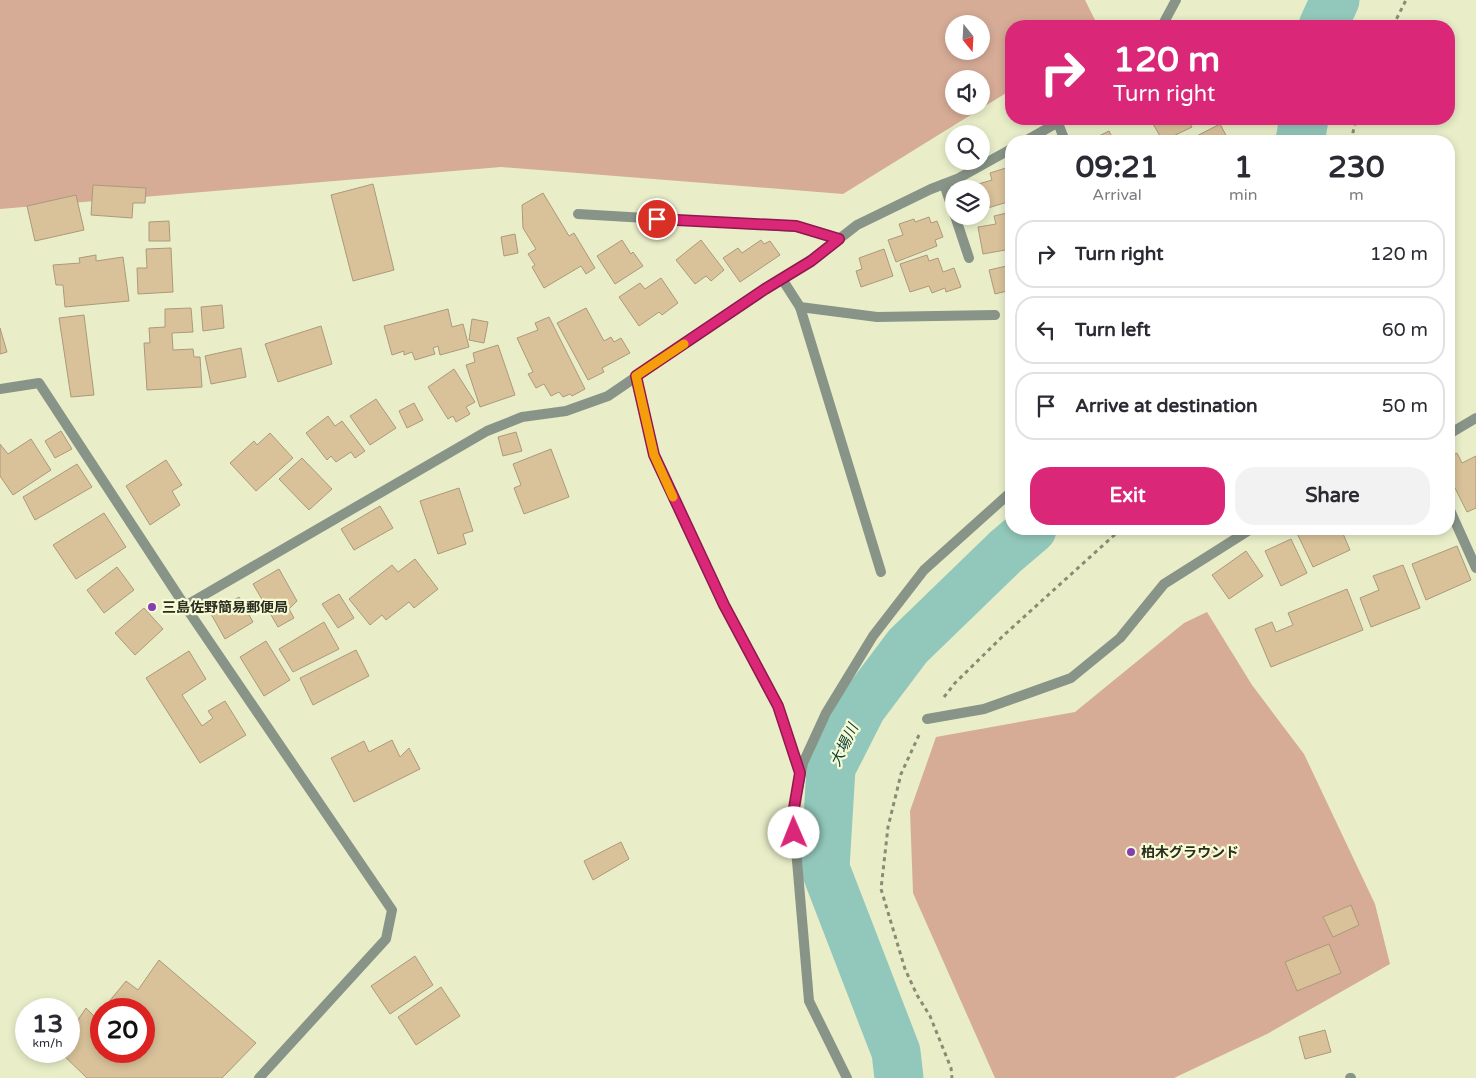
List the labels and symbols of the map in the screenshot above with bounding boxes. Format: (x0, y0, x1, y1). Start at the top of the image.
north arrow (945, 15, 990, 60)
pin (636, 198, 678, 240)
place label: 三島佐野簡易郵便局 (162, 599, 288, 616)
marker: 三島佐野簡易郵便局 (146, 601, 158, 613)
water label: 大場川 (826, 719, 863, 769)
position arrow (767, 806, 819, 858)
place label: 柏木グラウンド (1141, 844, 1239, 861)
marker: 柏木グラウンド (1125, 846, 1137, 858)
speed limit sign: 20 (90, 998, 155, 1063)

